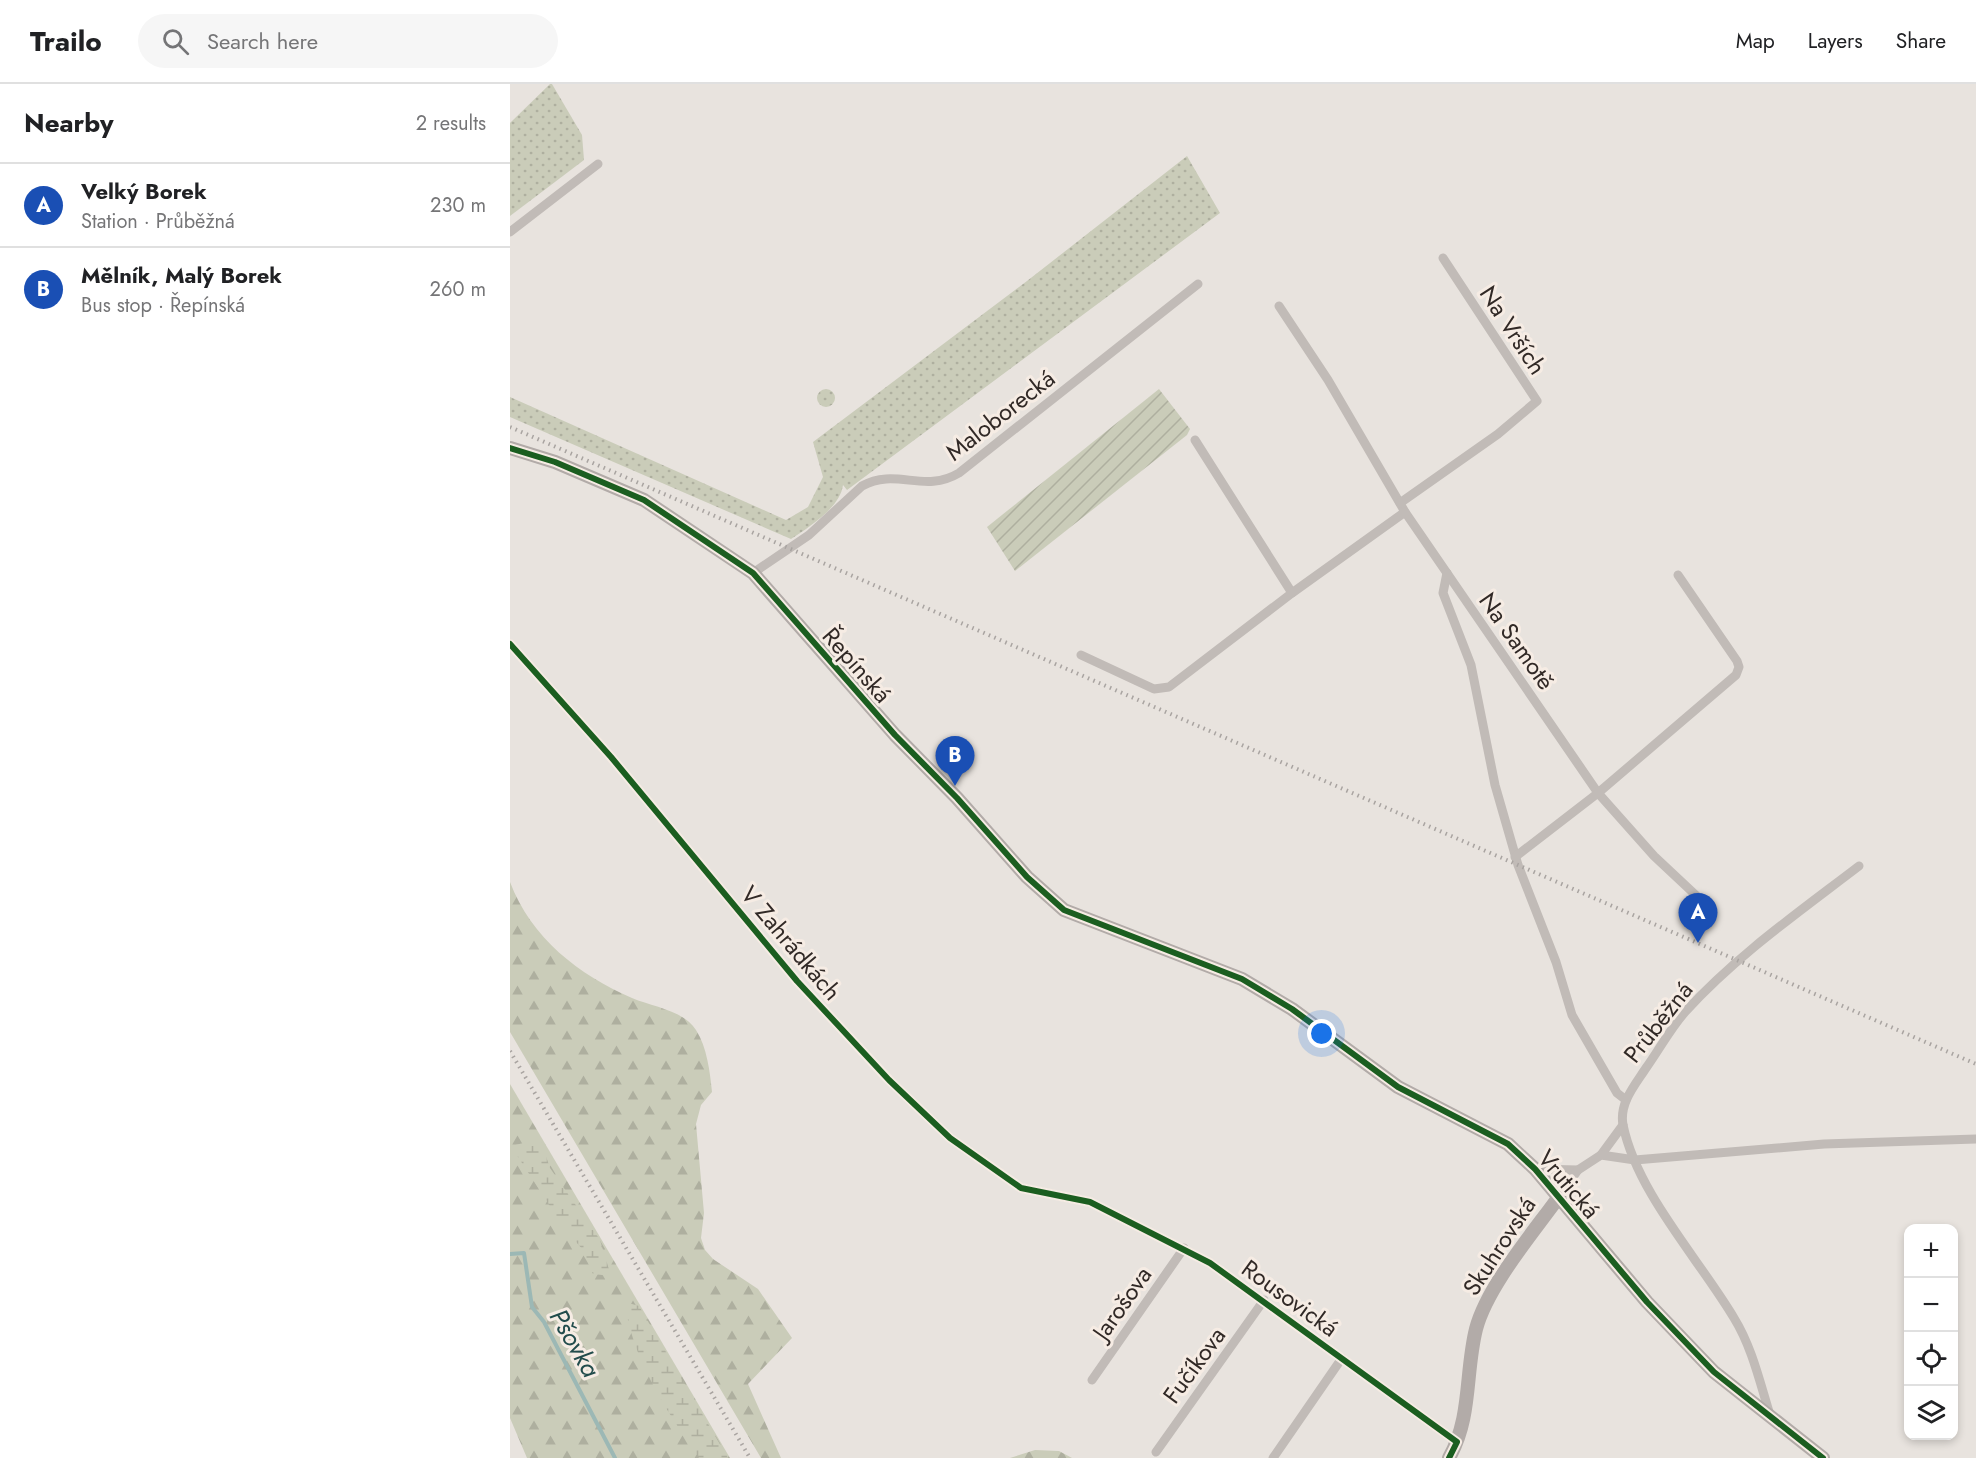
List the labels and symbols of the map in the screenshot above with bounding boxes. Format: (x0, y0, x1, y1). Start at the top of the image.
street label: Na Vrších (1471, 279, 1555, 381)
street label: Maloborecká (938, 361, 1062, 469)
street label: Na Samotě (1471, 585, 1563, 697)
street label: Řepínská (814, 619, 900, 711)
pin: B (936, 736, 974, 786)
street label: V Zahrádkách (733, 878, 849, 1008)
pin: A (1678, 894, 1718, 943)
street label: Průběžná (1615, 974, 1701, 1070)
your location (1307, 1019, 1336, 1048)
street label: Vrutická (1530, 1142, 1608, 1226)
street label: Skuhrovská (1454, 1190, 1544, 1302)
street label: Rousovická (1234, 1251, 1346, 1345)
street label: Jarošova (1082, 1259, 1160, 1349)
water label: Pšovka (540, 1301, 610, 1385)
street label: Fučíkova (1154, 1320, 1234, 1410)

